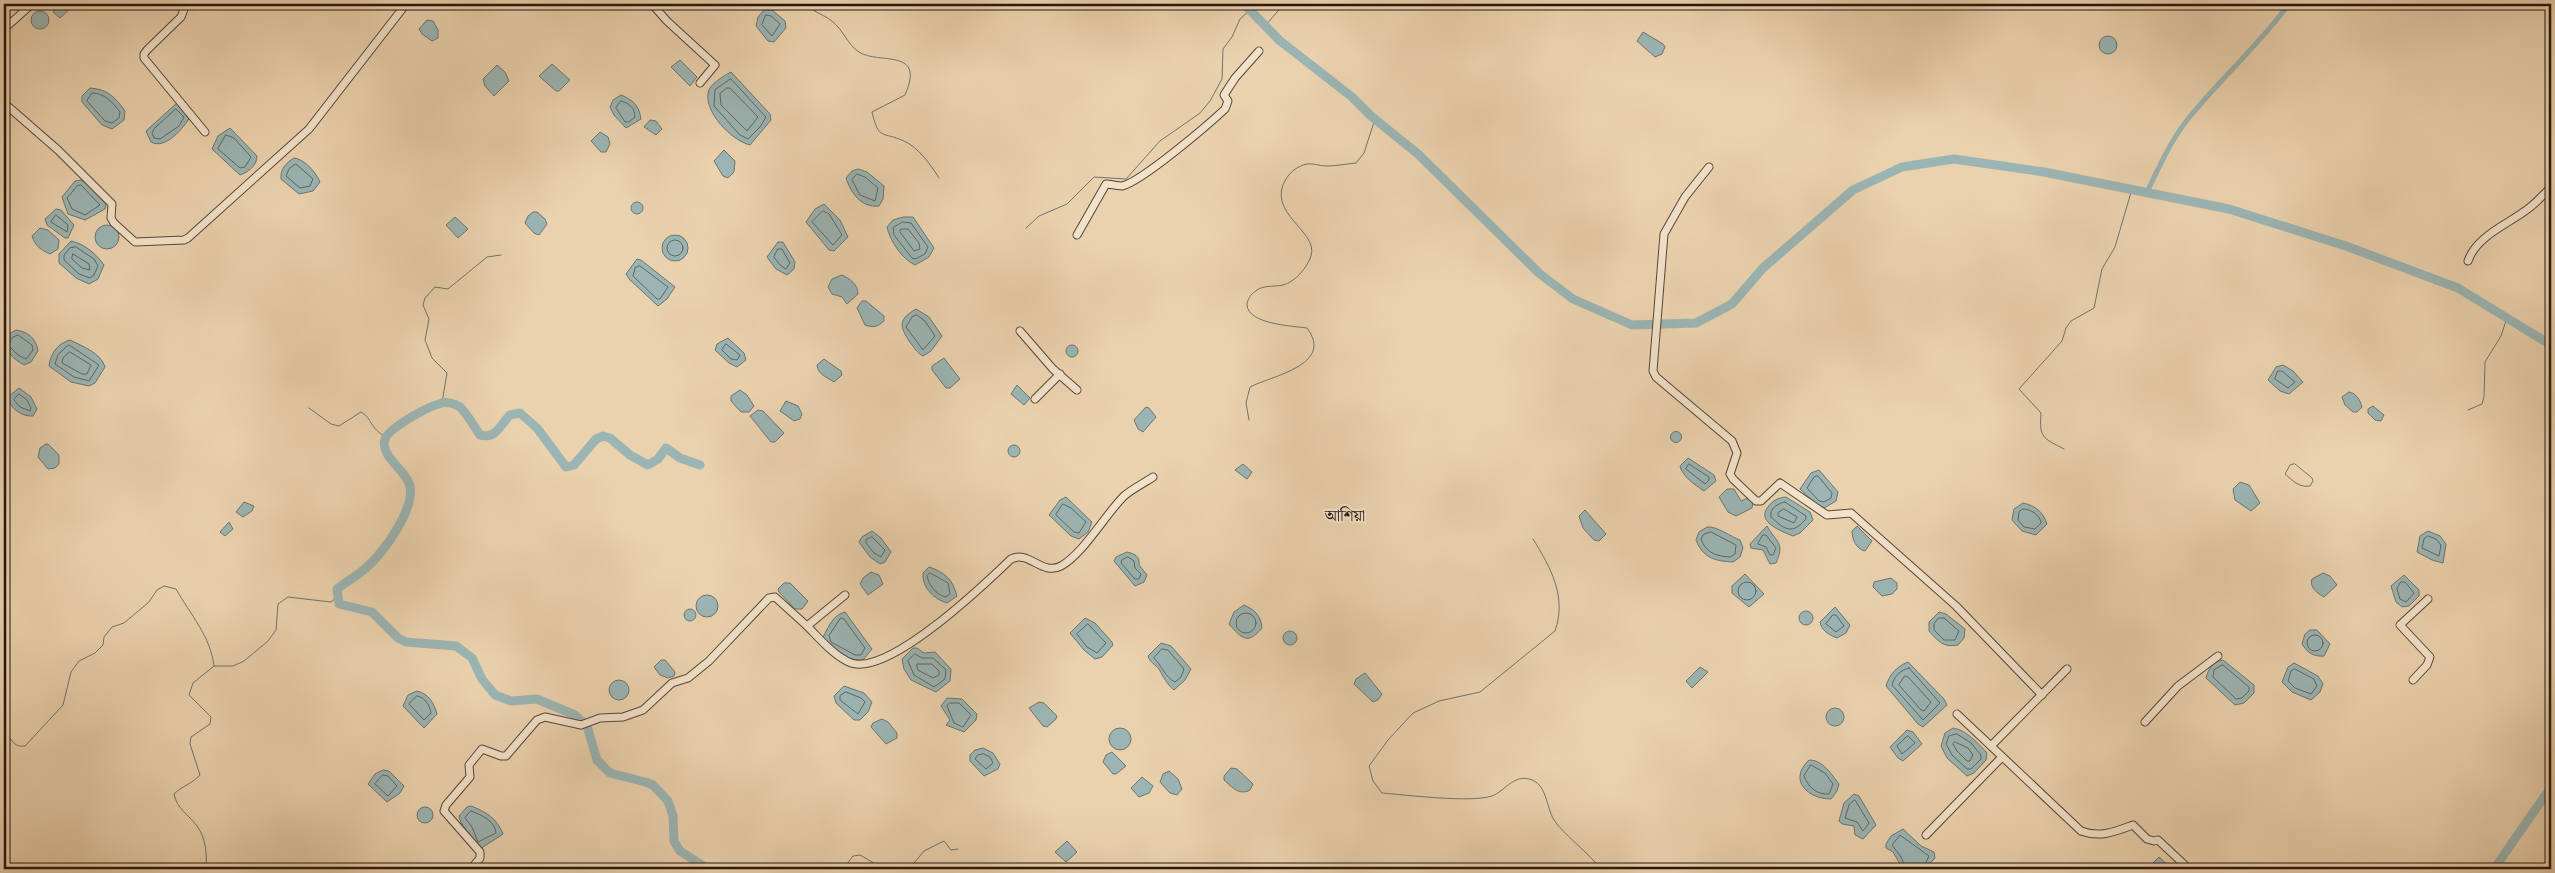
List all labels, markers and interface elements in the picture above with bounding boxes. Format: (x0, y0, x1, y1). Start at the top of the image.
district label: আশিয়া (1324, 505, 1365, 527)

